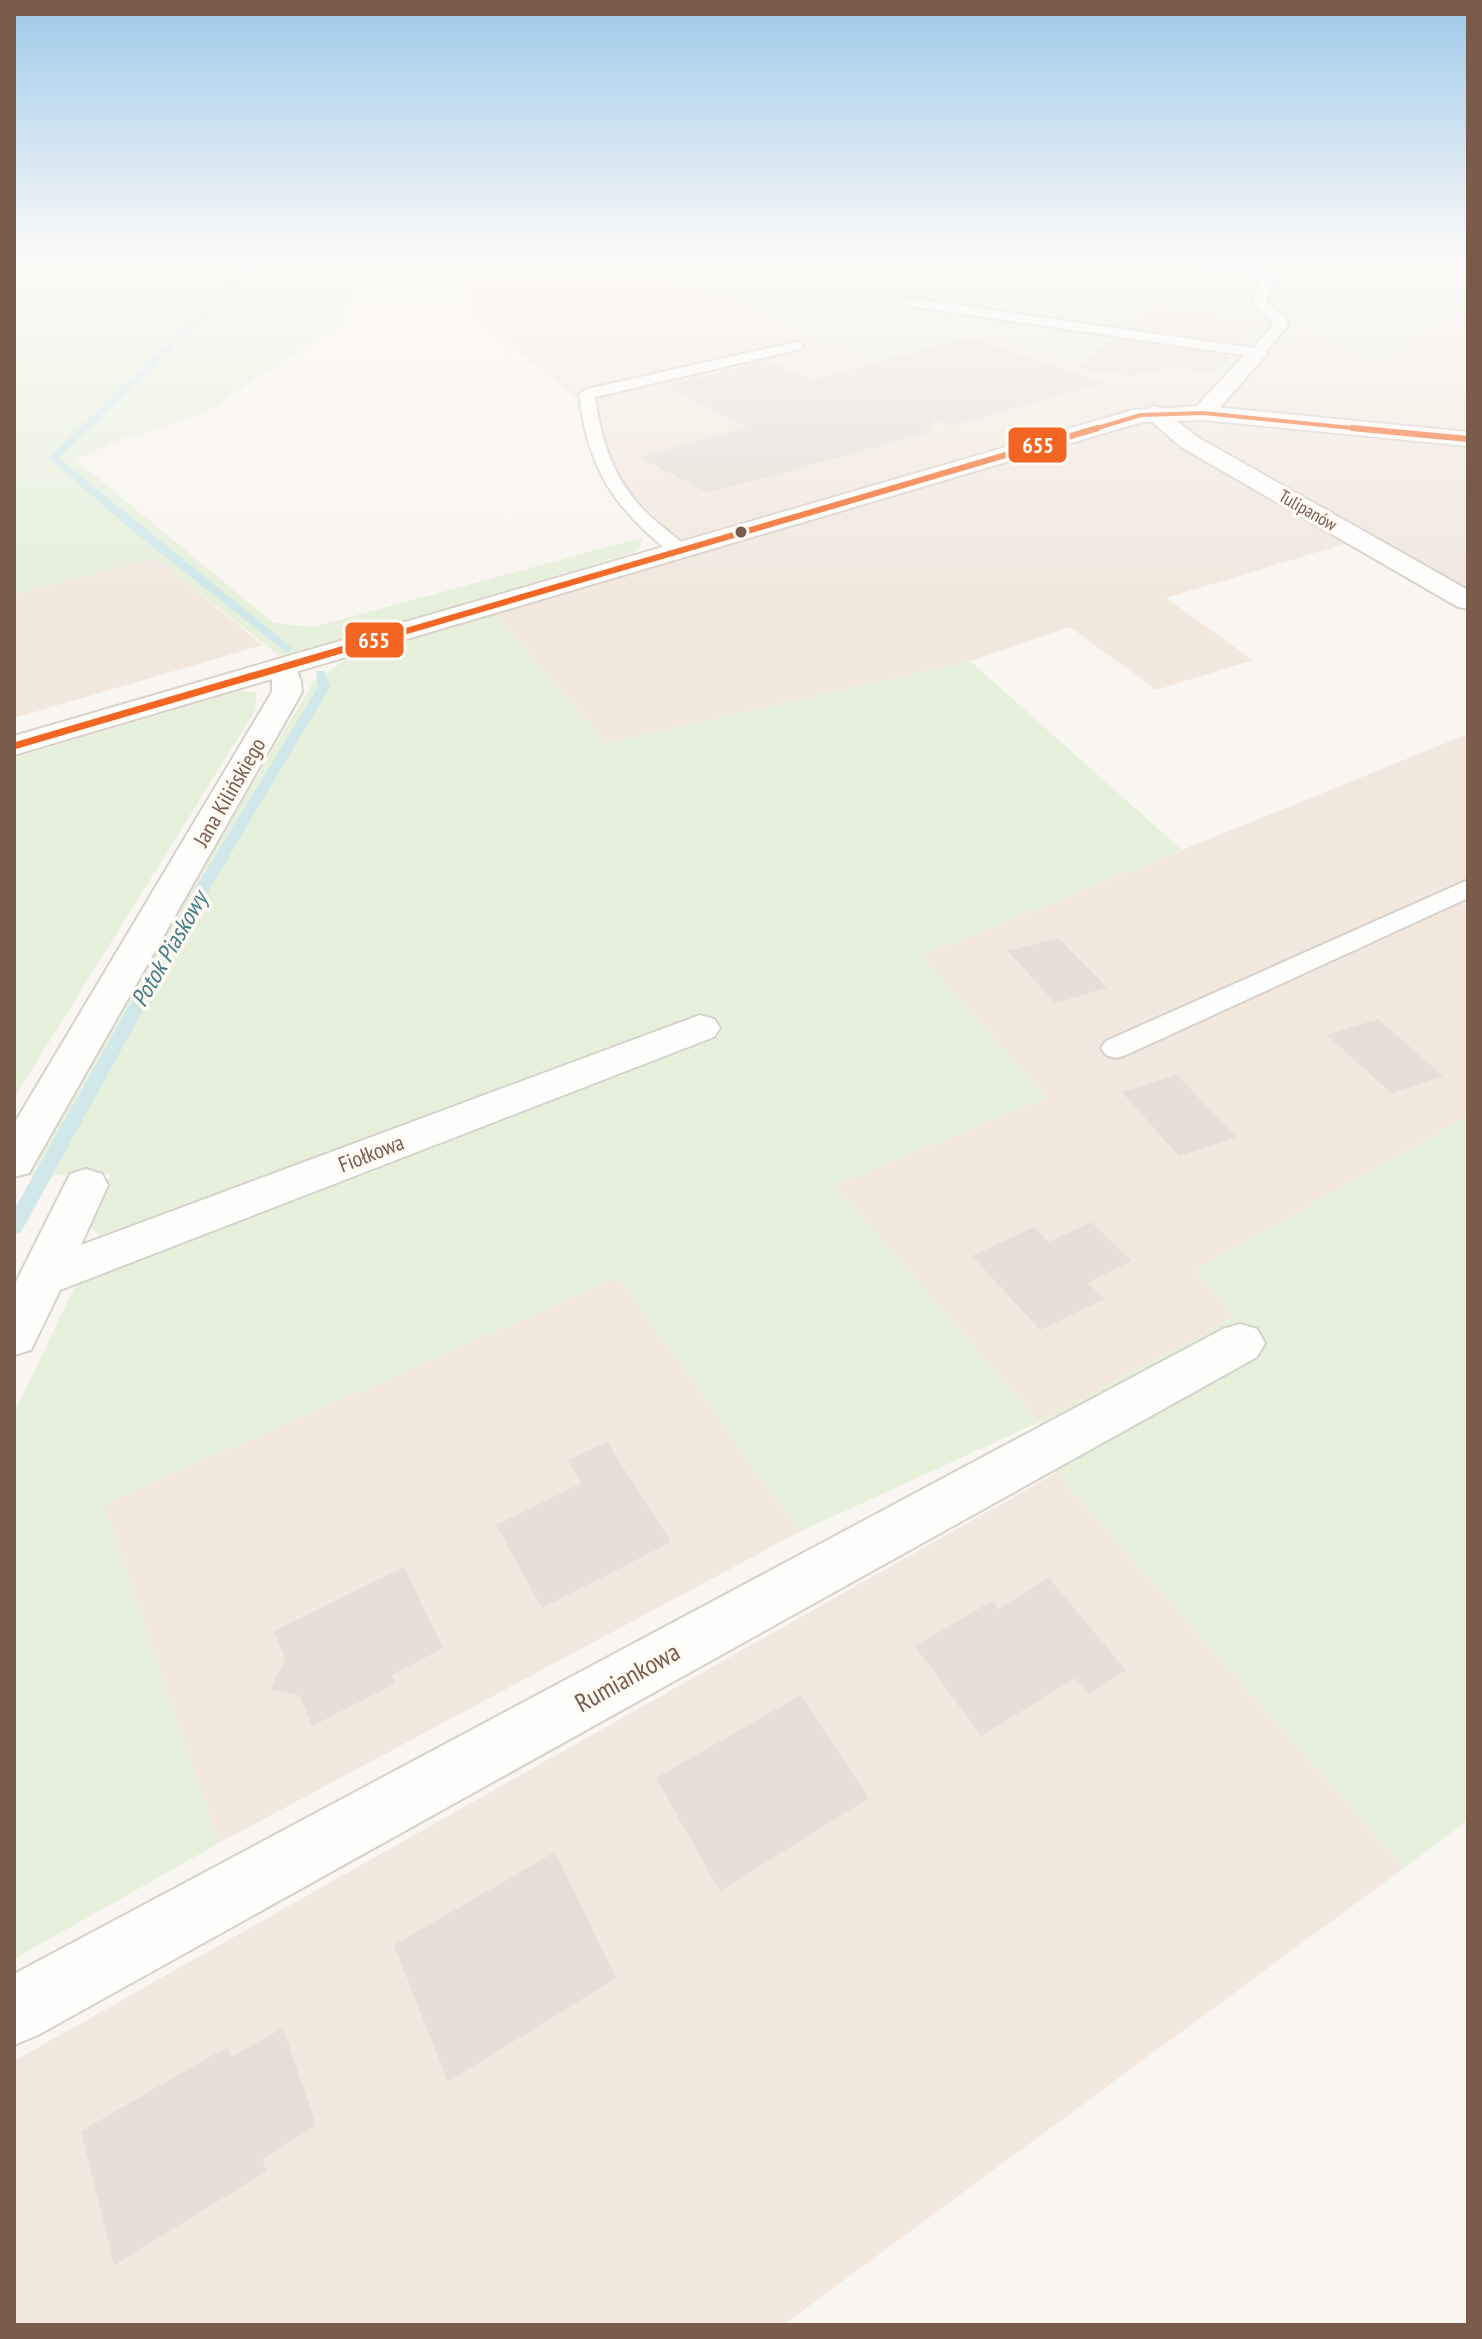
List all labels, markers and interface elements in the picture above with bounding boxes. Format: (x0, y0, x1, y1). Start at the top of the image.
line badge: 655 (1007, 426, 1068, 464)
text: 655 (1022, 431, 1054, 459)
street label: Tulipanów (1275, 484, 1342, 536)
unlabelled marker (733, 524, 749, 540)
line badge: 655 (344, 621, 405, 659)
text: 655 (358, 626, 390, 654)
street label: Jana Kilińskiego (186, 733, 271, 852)
water label: Potok Piaskowy (124, 883, 216, 1012)
street label: Fiołkowa (334, 1128, 408, 1178)
street label: Rumiankowa (569, 1635, 685, 1719)

